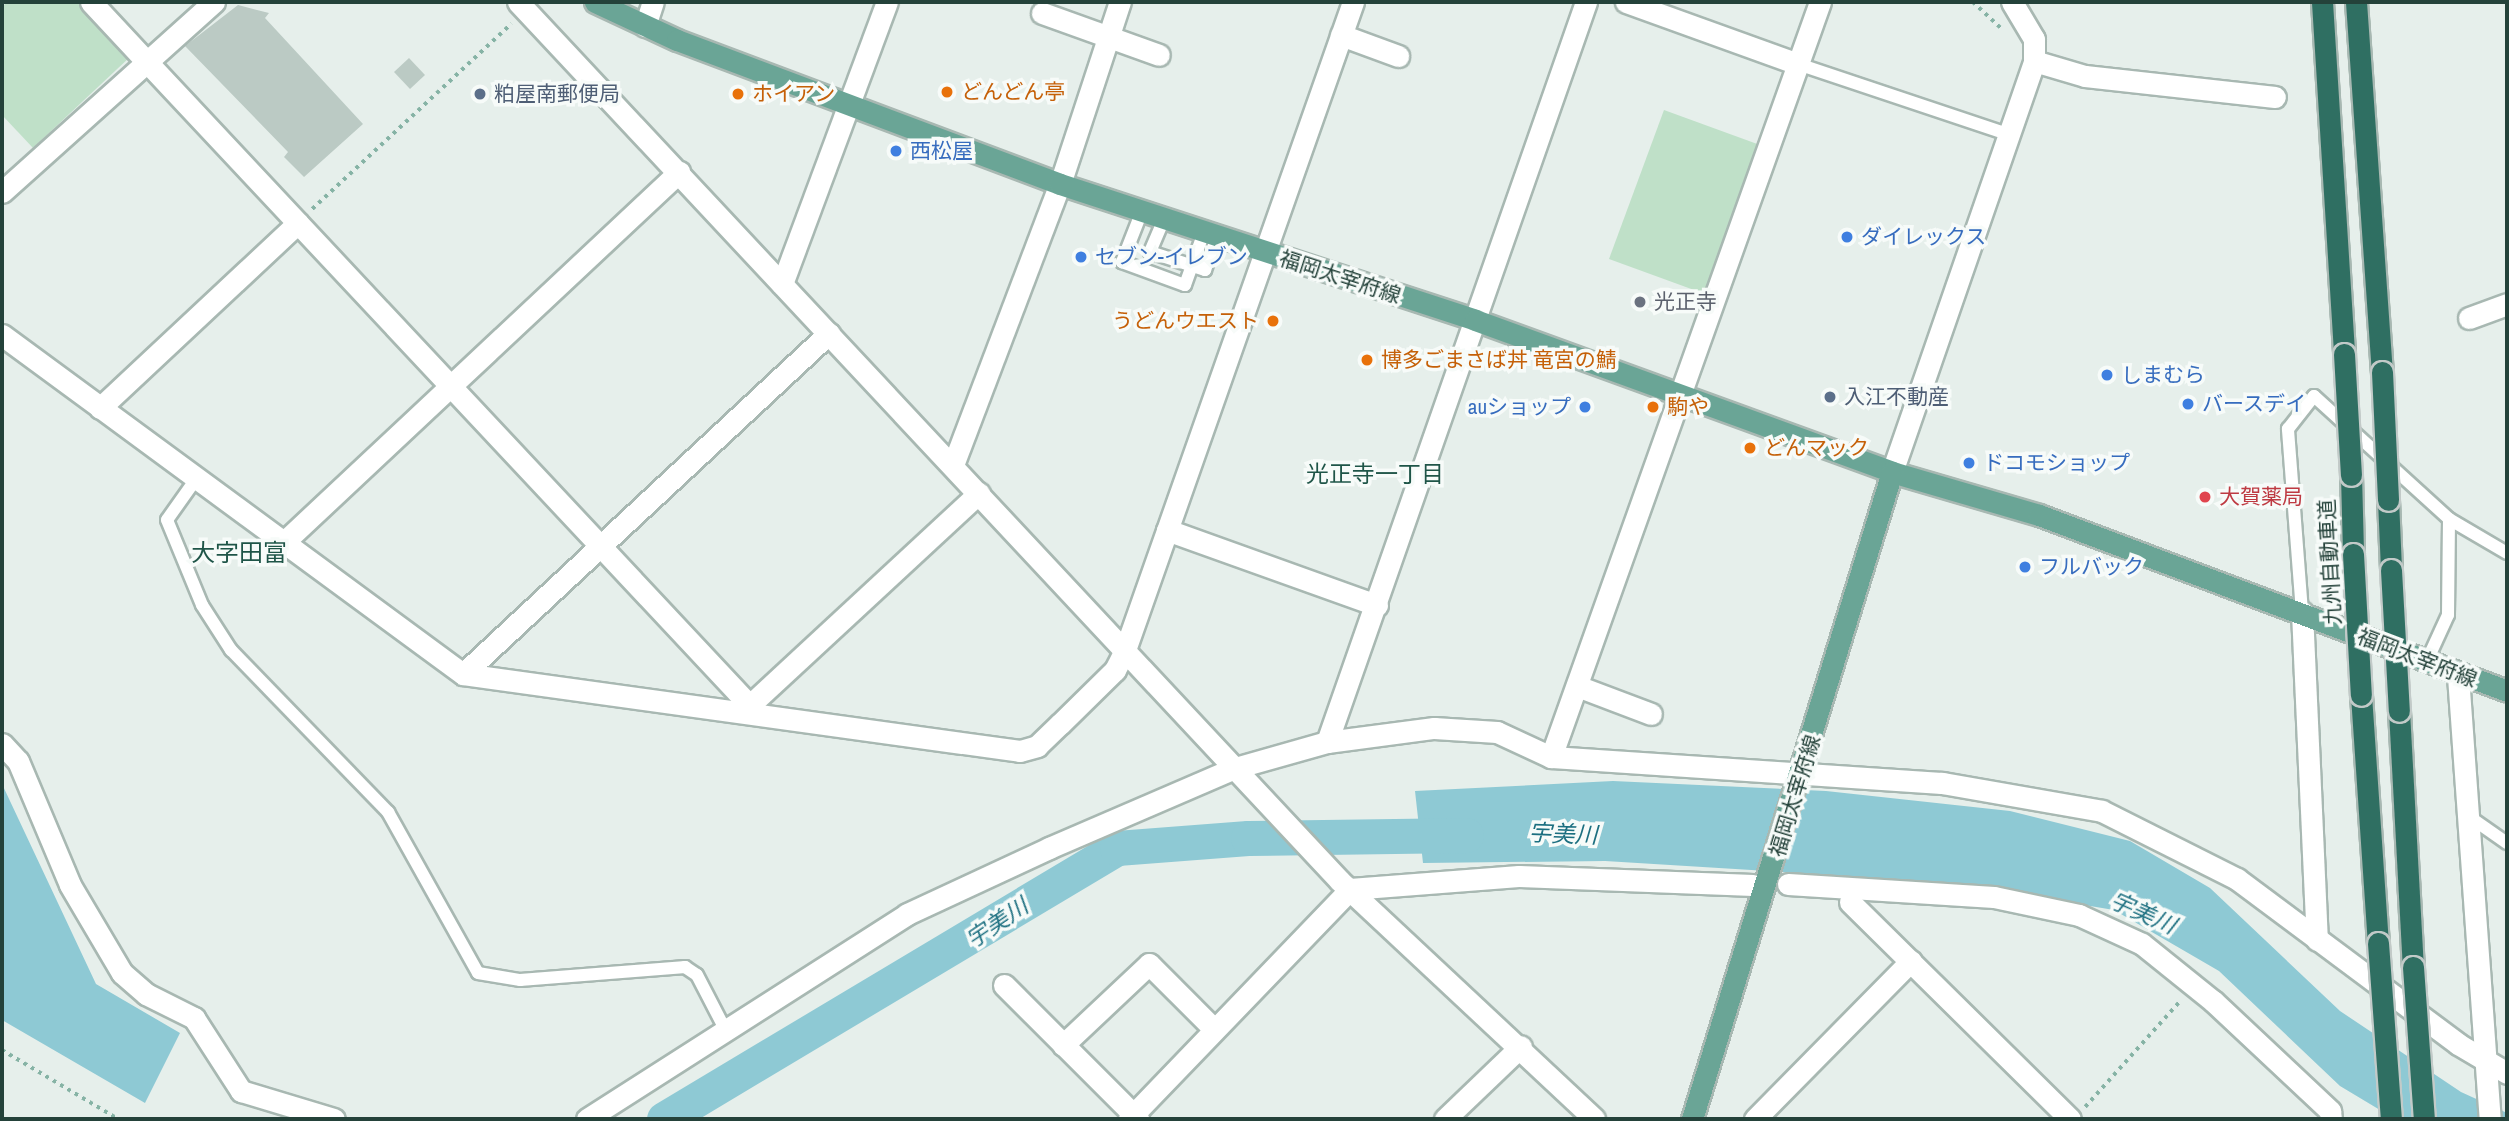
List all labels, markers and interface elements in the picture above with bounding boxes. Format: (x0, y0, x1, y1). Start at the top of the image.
place label: どんどん亭 (961, 79, 1066, 105)
place label: 粕屋南郵便局 (494, 81, 620, 107)
place label: ホイアン (752, 81, 836, 107)
marker: どんどん亭 (939, 84, 955, 100)
marker: 粕屋南郵便局 (472, 86, 488, 102)
marker: ホイアン (730, 86, 746, 102)
place label: 西松屋 (910, 138, 973, 164)
marker: 西松屋 (888, 143, 904, 159)
place label: ダイレックス (1861, 224, 1987, 250)
marker: ダイレックス (1839, 229, 1855, 245)
place label: セブン-イレブン (1095, 244, 1248, 270)
street label: 福岡太宰府線 (1276, 246, 1404, 308)
marker: セブン-イレブン (1073, 249, 1089, 265)
place label: 光正寺 (1654, 289, 1717, 315)
marker: 光正寺 (1632, 294, 1648, 310)
place label: うどんウエスト (1112, 308, 1259, 334)
marker: うどんウエスト (1265, 313, 1281, 329)
place label: 博多ごまさば丼 竜宮の鯖 (1381, 347, 1617, 373)
marker: 博多ごまさば丼 竜宮の鯖 (1359, 352, 1375, 368)
place label: しまむら (2121, 362, 2205, 388)
marker: しまむら (2099, 367, 2115, 383)
place label: 入江不動産 (1844, 384, 1949, 410)
marker: 入江不動産 (1822, 389, 1838, 405)
place label: バースデイ (2202, 391, 2307, 417)
place label: auショップ (1468, 394, 1571, 420)
place label: 駒や (1667, 394, 1709, 420)
marker: バースデイ (2180, 396, 2196, 412)
marker: auショップ (1577, 399, 1593, 415)
marker: 駒や (1645, 399, 1661, 415)
place label: どんマック (1764, 435, 1869, 461)
marker: どんマック (1742, 440, 1758, 456)
place label: ドコモショップ (1983, 450, 2130, 476)
marker: ドコモショップ (1961, 455, 1977, 471)
district label: 光正寺一丁目 (1306, 460, 1444, 488)
place label: 大賀薬局 (2219, 484, 2303, 510)
marker: 大賀薬局 (2197, 489, 2213, 505)
street label: 九州自動車道 (2314, 498, 2346, 626)
district label: 大字田富 (191, 539, 287, 567)
place label: フルバック (2039, 554, 2144, 580)
marker: フルバック (2017, 559, 2033, 575)
street label: 福岡太宰府線 (2354, 624, 2480, 692)
street label: 福岡太宰府線 (1765, 732, 1825, 860)
water label: 宇美川 (1528, 819, 1598, 849)
water label: 宇美川 (2106, 886, 2180, 940)
water label: 宇美川 (961, 892, 1033, 954)

